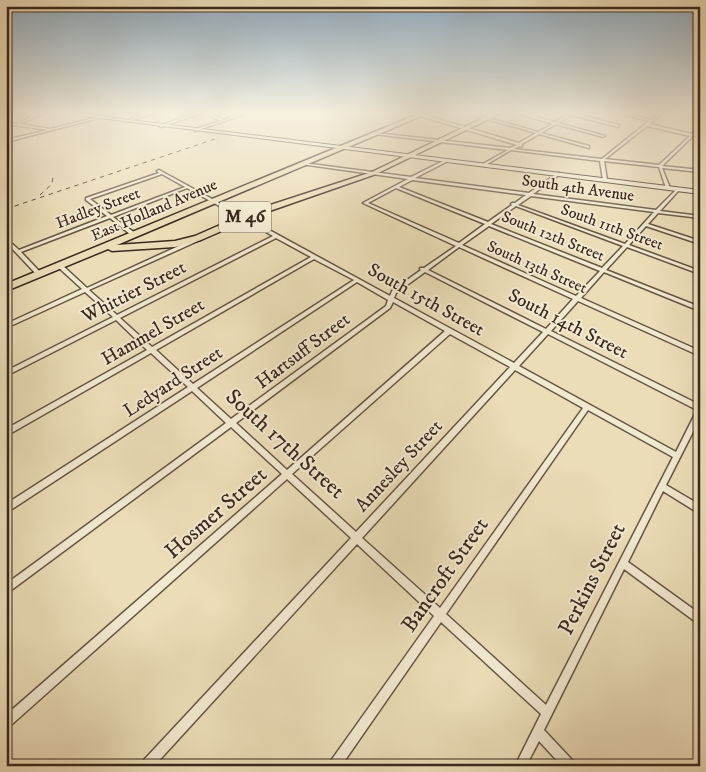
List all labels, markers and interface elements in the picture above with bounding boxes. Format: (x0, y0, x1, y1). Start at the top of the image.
street label: South 4th Avenue (521, 170, 636, 206)
street label: East Holland Avenue (88, 174, 220, 246)
street label: Hadley Street (53, 183, 143, 233)
street label: South 11th Street (558, 199, 666, 255)
road number: M 46 (219, 202, 271, 232)
street label: South 12th Street (499, 206, 607, 266)
street label: South 13th Street (484, 236, 590, 298)
street label: Whittier Street (77, 256, 190, 329)
street label: South 15th Street (364, 258, 488, 342)
street label: South 14th Street (504, 284, 632, 364)
street label: Hammel Street (97, 293, 209, 371)
street label: Hartsuff Street (251, 308, 355, 394)
street label: Ledyard Street (119, 341, 227, 423)
street label: South 17th Street (220, 383, 350, 505)
street label: Annesley Street (350, 415, 448, 517)
street label: Hosmer Street (159, 461, 273, 565)
street label: Bancroft Street (396, 512, 494, 638)
street label: Perkins Street (552, 519, 632, 639)

